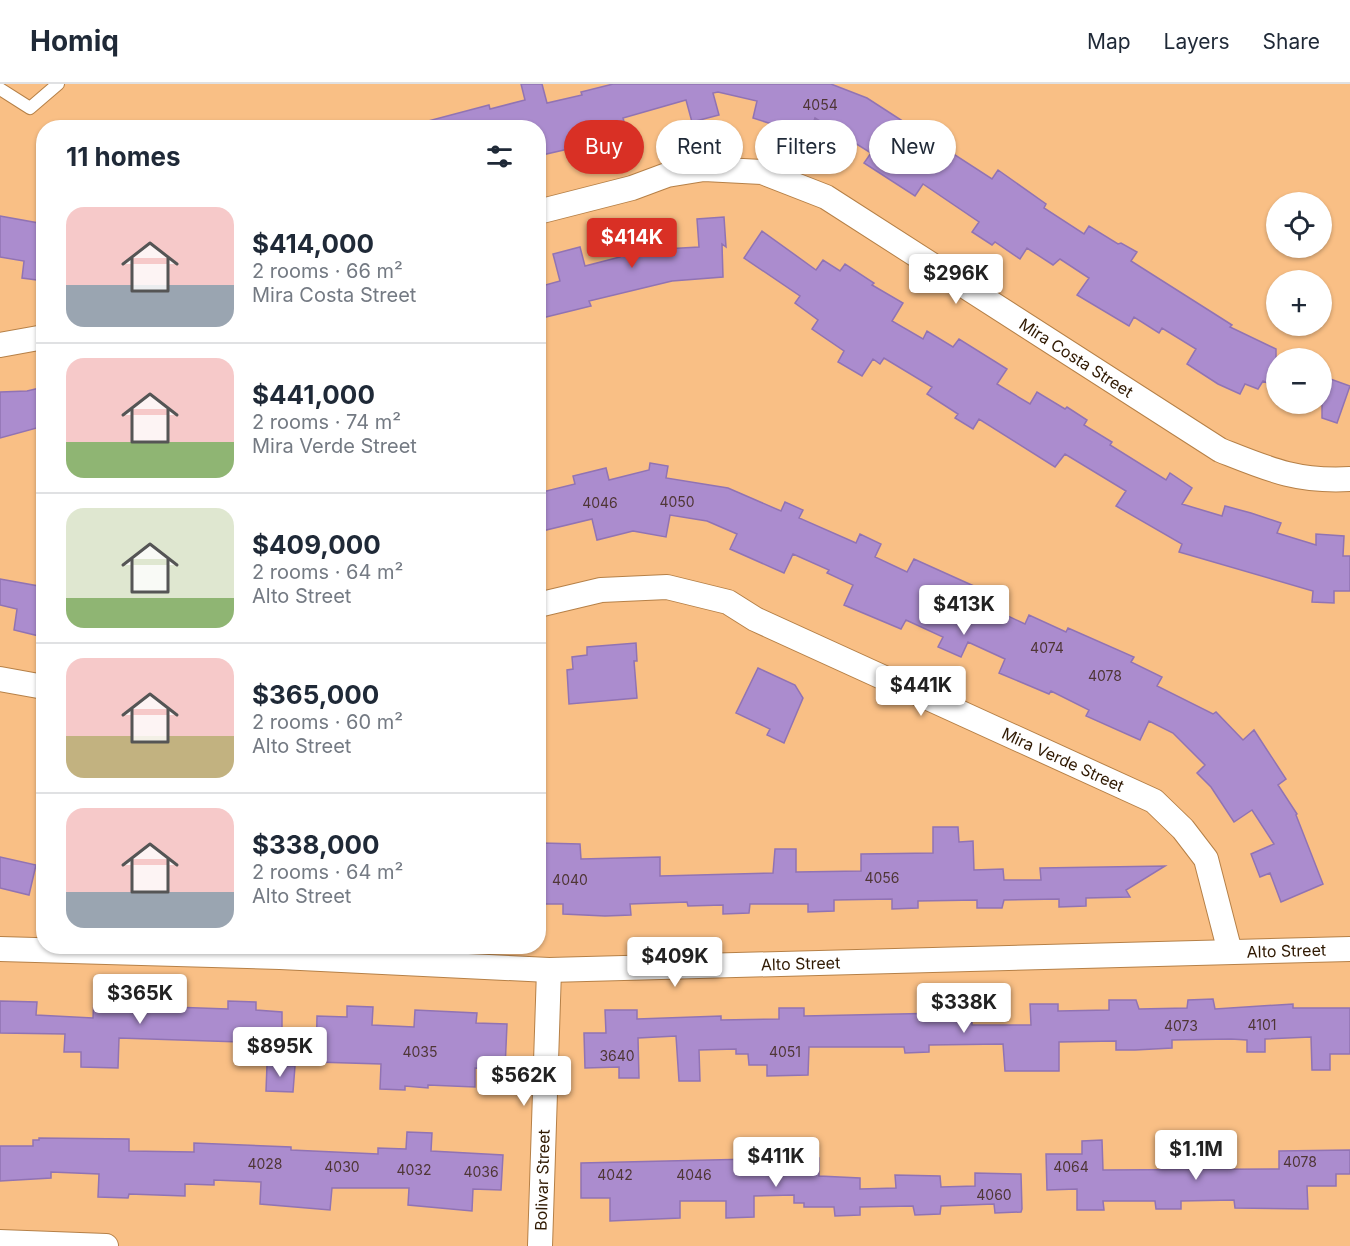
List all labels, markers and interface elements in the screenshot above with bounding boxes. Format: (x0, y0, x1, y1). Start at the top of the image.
text: Homiq (30, 24, 119, 58)
text: Map (1087, 29, 1131, 54)
text: Layers (1164, 29, 1230, 54)
text: Share (1263, 29, 1320, 54)
house number: 4054 (802, 96, 838, 113)
chip: Buy (564, 120, 644, 174)
chip: Rent (656, 120, 743, 174)
chip: Filters (755, 120, 857, 174)
chip: New (869, 120, 956, 174)
icon: filters (483, 140, 516, 173)
text: 11 homes (66, 141, 181, 172)
map controls (1266, 192, 1332, 414)
button: locate (1266, 192, 1332, 258)
pin: $414K (590, 218, 674, 269)
text: $414K (601, 225, 663, 249)
text: $414,000 (252, 228, 374, 259)
icon: home (114, 231, 186, 303)
pin: $296K (914, 254, 998, 305)
text: 2 rooms · 66 m² (252, 259, 403, 283)
text: $296K (923, 261, 989, 285)
button: + (1266, 270, 1332, 336)
text: Mira Costa Street (252, 283, 416, 307)
street label: Mira Costa Street (1015, 314, 1137, 402)
button: − (1266, 348, 1332, 414)
text: $441,000 (252, 379, 375, 410)
icon: home (114, 382, 186, 454)
text: 2 rooms · 74 m² (252, 410, 401, 434)
text: Mira Verde Street (252, 434, 417, 458)
house number: 4050 (659, 493, 695, 510)
house number: 4046 (582, 494, 618, 511)
text: $409,000 (252, 529, 381, 560)
icon: home (114, 532, 186, 604)
text: 2 rooms · 64 m² (252, 560, 403, 584)
text: Alto Street (252, 584, 351, 608)
pin: $413K (922, 585, 1006, 636)
text: $413K (933, 592, 995, 616)
house number: 4074 (1030, 639, 1064, 656)
pin: $441K (879, 666, 963, 717)
house number: 4078 (1088, 667, 1122, 684)
text: $441K (890, 673, 952, 697)
text: $365,000 (252, 679, 379, 710)
icon: home (114, 682, 186, 754)
text: 2 rooms · 60 m² (252, 710, 403, 734)
street label: Mira Verde Street (999, 723, 1127, 796)
text: Alto Street (252, 734, 351, 758)
text: $338,000 (252, 829, 380, 860)
icon: home (114, 832, 186, 904)
text: 2 rooms · 64 m² (252, 860, 403, 884)
house number: 4056 (864, 869, 900, 886)
house number: 4040 (552, 871, 588, 888)
text: Alto Street (252, 884, 351, 908)
pin: $409K (633, 937, 717, 988)
street label: Alto Street (1246, 940, 1326, 962)
text: $409K (641, 944, 709, 968)
street label: Alto Street (760, 952, 840, 974)
pin: $365K (98, 974, 182, 1025)
text: $365K (107, 981, 173, 1005)
pin: $338K (922, 983, 1006, 1034)
text: $338K (931, 990, 997, 1014)
house number: 4101 (1248, 1016, 1277, 1033)
house number: 4073 (1164, 1017, 1198, 1034)
pin: $895K (238, 1027, 322, 1078)
text: $895K (247, 1034, 313, 1058)
house number: 4035 (402, 1043, 438, 1060)
house number: 4051 (769, 1043, 801, 1060)
house number: 3640 (599, 1047, 635, 1064)
pin: $562K (482, 1056, 566, 1107)
text: $562K (491, 1063, 557, 1087)
street label: Bolivar Street (531, 1129, 554, 1231)
pin: $1.1M (1154, 1130, 1238, 1181)
pin: $411K (734, 1137, 818, 1188)
text: $1.1M (1169, 1137, 1223, 1161)
text: $411K (747, 1144, 805, 1168)
house number: 4078 (1283, 1153, 1317, 1170)
house number: 4028 (247, 1155, 283, 1172)
house number: 4030 (324, 1158, 360, 1175)
house number: 4064 (1053, 1158, 1089, 1175)
house number: 4032 (396, 1161, 432, 1178)
house number: 4036 (463, 1163, 499, 1180)
house number: 4042 (597, 1166, 633, 1183)
house number: 4046 (676, 1166, 712, 1183)
house number: 4060 (976, 1186, 1012, 1203)

